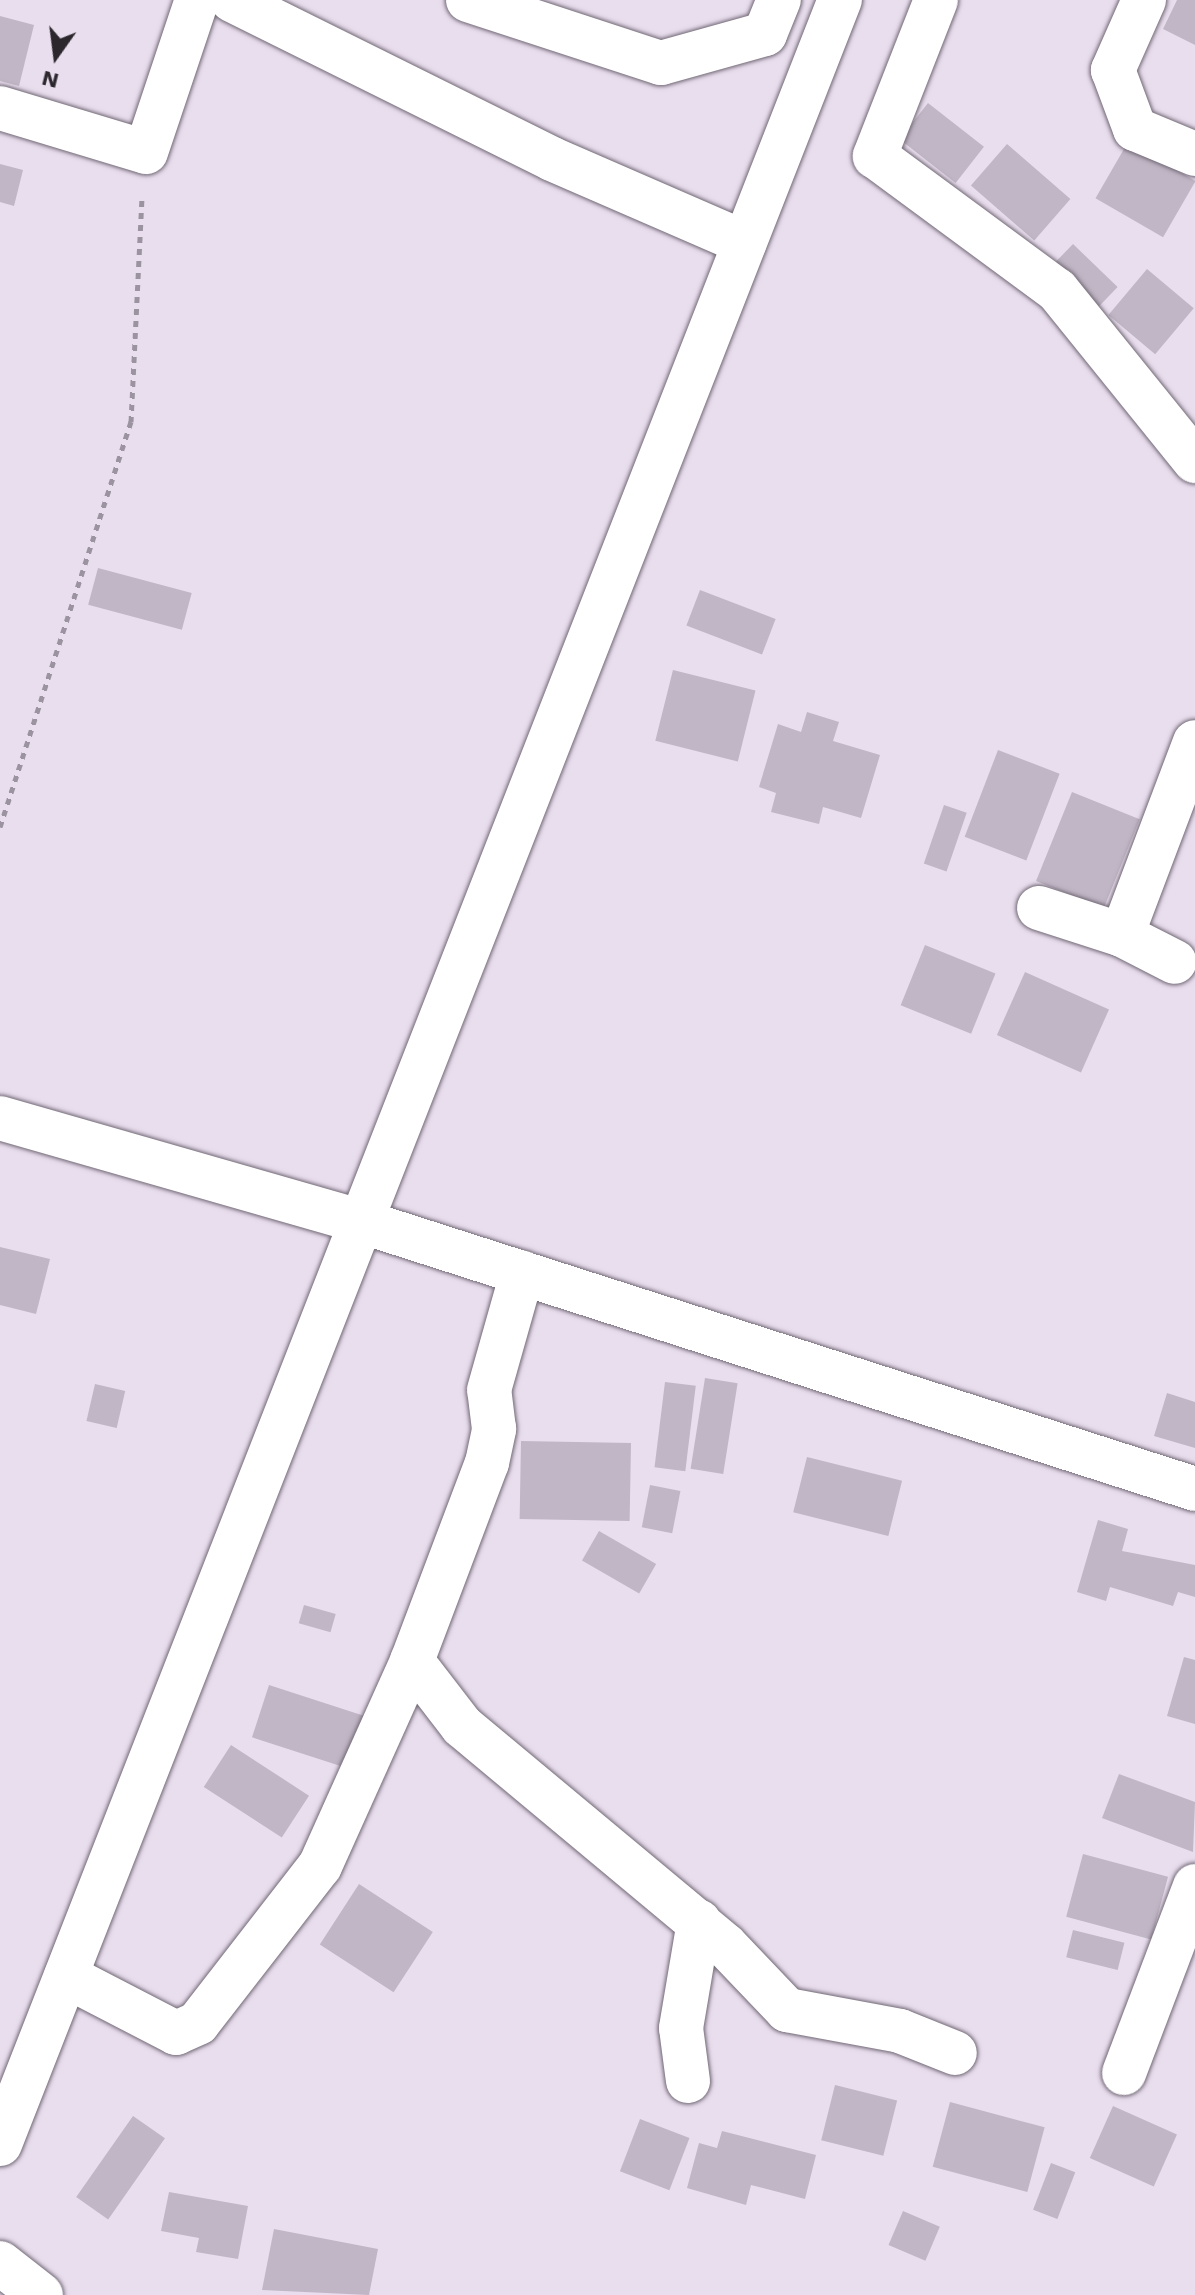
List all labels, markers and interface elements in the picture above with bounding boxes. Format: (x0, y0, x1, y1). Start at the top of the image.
north arrow (16, 16, 96, 96)
text: N (39, 66, 61, 94)

